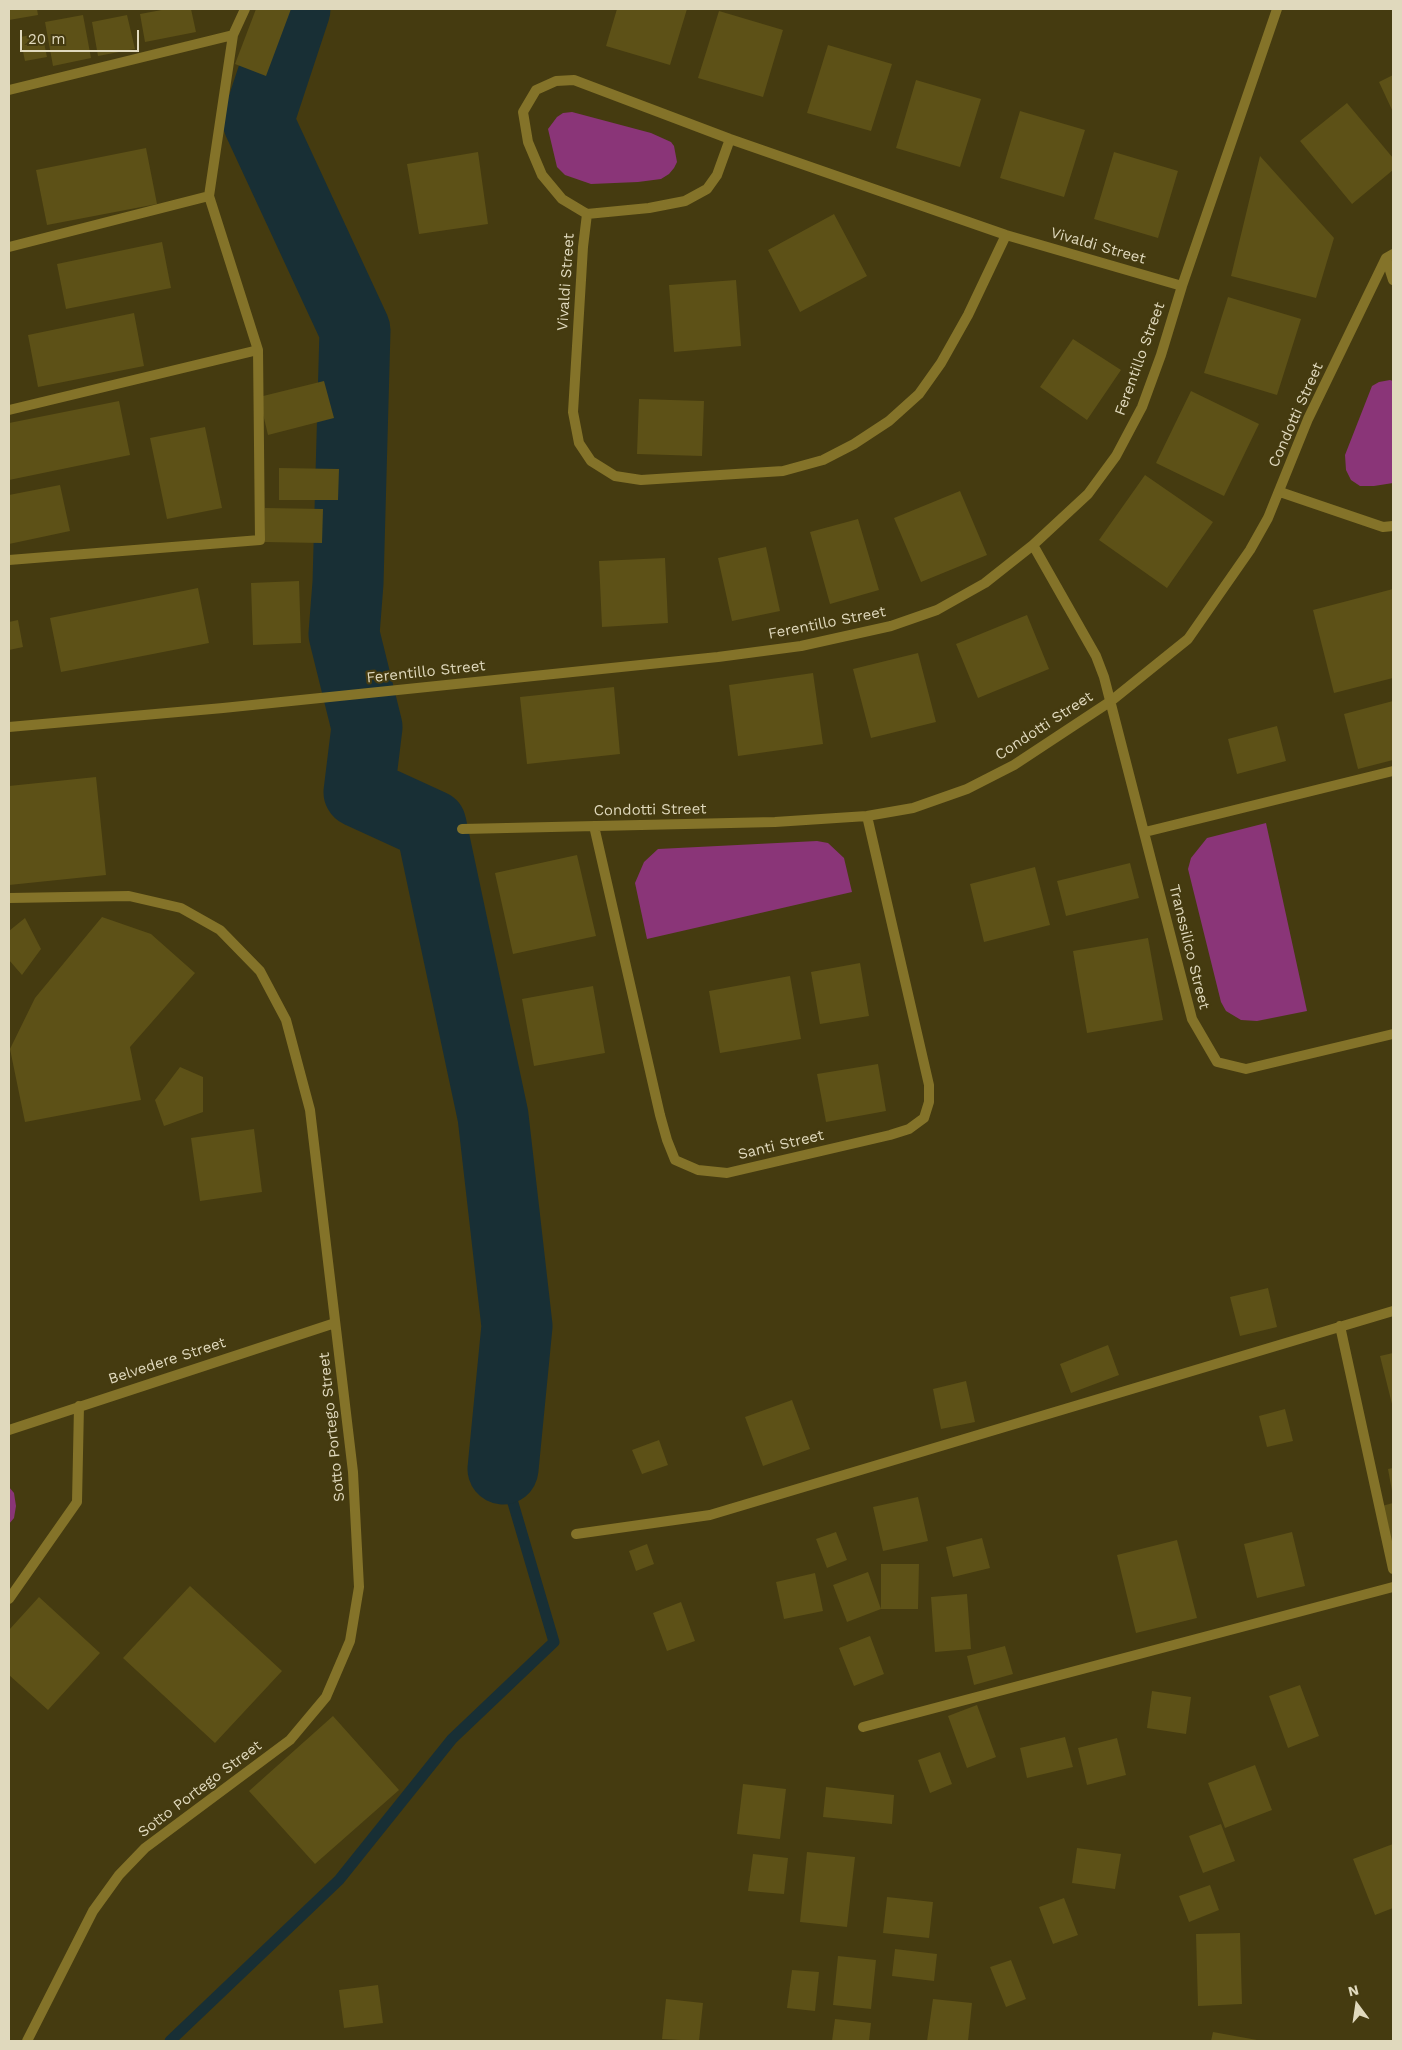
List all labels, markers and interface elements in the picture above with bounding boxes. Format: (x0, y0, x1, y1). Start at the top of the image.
scale bar (22, 20, 141, 52)
text: 20 m (28, 30, 66, 48)
street label: Vivaldi Street (1048, 224, 1148, 268)
street label: Vivaldi Street (554, 232, 578, 332)
street label: Ferentillo Street (1111, 300, 1169, 418)
street label: Condotti Street (1265, 360, 1327, 470)
street label: Ferentillo Street (767, 603, 887, 643)
street label: Ferentillo Street (366, 657, 486, 687)
street label: Condotti Street (992, 688, 1096, 764)
street label: Condotti Street (593, 800, 707, 820)
street label: Transsilico Street (1165, 883, 1213, 1011)
street label: Santi Street (736, 1126, 826, 1164)
street label: Belvedere Street (106, 1334, 228, 1388)
street label: Sotto Portego Street (315, 1351, 349, 1503)
street label: Sotto Portego Street (135, 1737, 265, 1841)
north arrow (1332, 1980, 1382, 2030)
text: N (1346, 1981, 1360, 1999)

